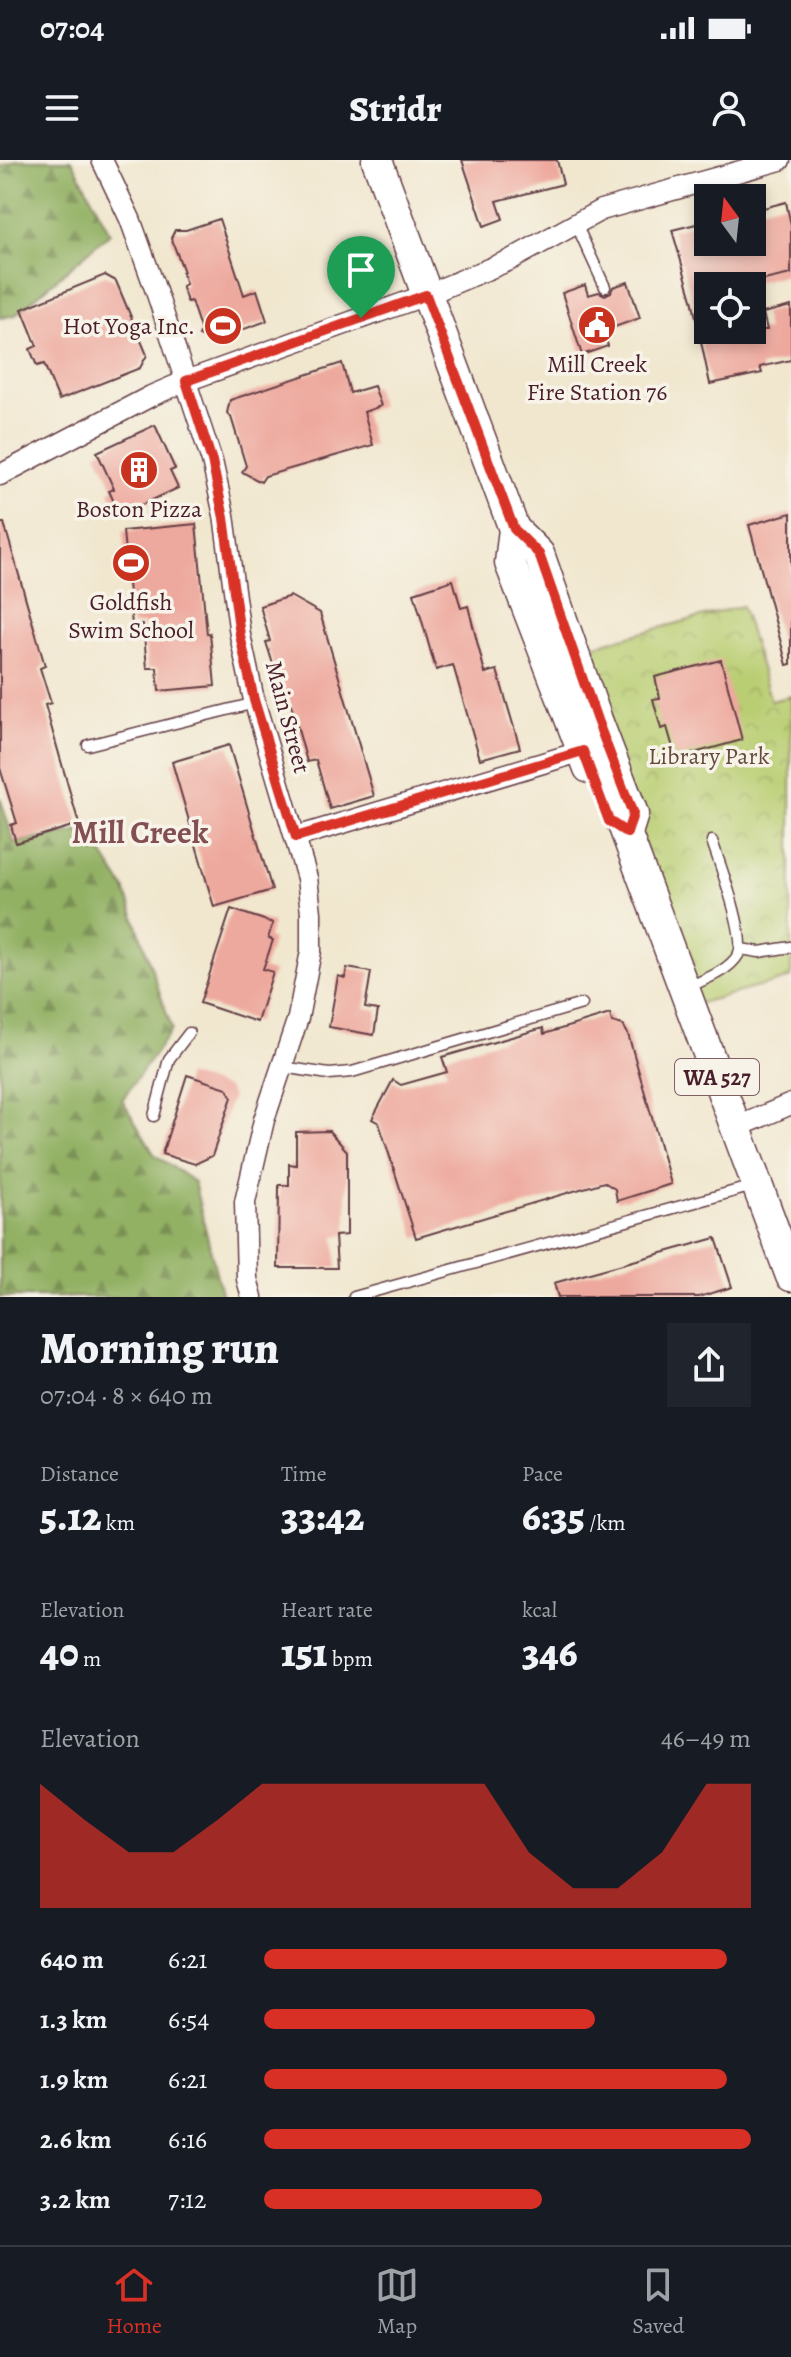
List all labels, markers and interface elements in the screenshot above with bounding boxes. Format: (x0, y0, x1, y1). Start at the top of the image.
text: 07:04 (40, 8, 104, 48)
text: Stridr (349, 84, 442, 133)
icon: menu (40, 86, 84, 130)
icon: person (707, 86, 751, 130)
north arrow (694, 184, 766, 256)
map controls (694, 184, 766, 344)
pin (327, 236, 395, 318)
icon: arrive (339, 248, 383, 292)
button: locate (694, 272, 766, 344)
public building icon: Mill Creek Fire Station 76 (576, 304, 618, 346)
sports icon: Hot Yoga Inc. (202, 305, 244, 347)
place label: Hot Yoga Inc. (63, 310, 195, 342)
place label: Mill Creek Fire Station 76 (527, 348, 667, 408)
building icon: Boston Pizza (118, 449, 160, 491)
place label: Boston Pizza (76, 493, 203, 525)
sports icon: Goldfish Swim School (110, 542, 152, 584)
place label: Goldfish Swim School (68, 586, 194, 646)
street label: Main Street (258, 657, 318, 777)
park label: Library Park (648, 740, 770, 772)
district label: Mill Creek (72, 810, 209, 854)
road number: WA 527 (675, 1059, 759, 1095)
text: Morning run (40, 1318, 279, 1378)
button: share (667, 1323, 751, 1407)
text: 07:04 · 8 × 640 m (40, 1378, 213, 1413)
text: Distance (40, 1459, 119, 1489)
text: Time (281, 1459, 327, 1489)
text: Pace (522, 1459, 563, 1489)
text: 5.12 (40, 1489, 101, 1544)
text: 33:42 (281, 1489, 364, 1544)
text: 6:35 (522, 1489, 585, 1544)
text: km (101, 1508, 135, 1538)
text: /km (585, 1508, 626, 1538)
text: Elevation (40, 1595, 124, 1625)
text: Heart rate (281, 1595, 373, 1625)
text: kcal (522, 1595, 557, 1625)
text: 40 (40, 1625, 79, 1680)
text: 151 (281, 1625, 327, 1680)
text: 346 (522, 1625, 577, 1680)
text: m (79, 1644, 101, 1674)
text: bpm (327, 1644, 373, 1674)
text: Elevation (40, 1721, 140, 1756)
text: 46–49 m (661, 1721, 751, 1756)
text: 640 m (40, 1942, 104, 1977)
text: 6:21 (168, 1942, 207, 1977)
text: 1.3 km (40, 2002, 107, 2037)
text: 6:54 (168, 2002, 209, 2037)
text: 1.9 km (40, 2062, 108, 2097)
text: 6:21 (168, 2062, 207, 2097)
text: 2.6 km (40, 2122, 112, 2157)
text: 6:16 (168, 2122, 207, 2157)
text: 3.2 km (40, 2182, 111, 2217)
text: 7:12 (168, 2182, 206, 2217)
tab: Home (107, 2263, 162, 2341)
tab: Map (375, 2263, 419, 2341)
tab: Saved (632, 2263, 684, 2341)

